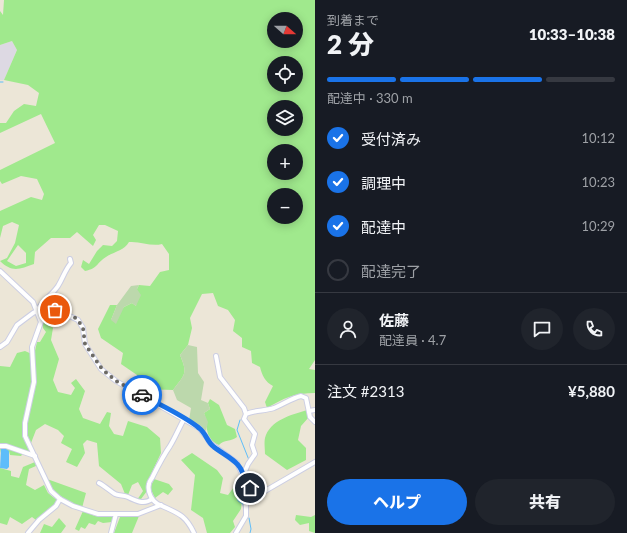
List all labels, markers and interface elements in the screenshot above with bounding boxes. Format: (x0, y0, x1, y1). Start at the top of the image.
north arrow (267, 12, 303, 48)
map controls (267, 12, 303, 224)
text: 到着まで (327, 12, 379, 28)
text: 10:33–10:38 (529, 25, 615, 43)
text: 2 分 (327, 28, 374, 60)
button: locate (267, 56, 303, 92)
text: 配達中 · 330 m (327, 90, 413, 106)
button: layers (267, 100, 303, 136)
icon: check (327, 127, 349, 149)
text: 受付済み (361, 130, 421, 148)
text: 10:12 (582, 130, 615, 146)
button: + (267, 144, 303, 180)
icon: check (327, 171, 349, 193)
text: 調理中 (361, 174, 406, 192)
text: 10:23 (582, 174, 615, 190)
button: − (267, 188, 303, 224)
icon: check (327, 215, 349, 237)
text: 配達中 (361, 218, 406, 236)
text: 10:29 (582, 218, 615, 234)
text: 配達完了 (361, 262, 421, 280)
pin (38, 293, 72, 327)
icon: bag (44, 299, 66, 321)
button: person (327, 308, 369, 350)
button: chat (521, 308, 563, 350)
button: phone (573, 308, 615, 350)
text: 佐藤 (379, 311, 409, 329)
text: 配達員 · 4.7 (379, 332, 446, 348)
courier (122, 375, 162, 415)
text: 注文 #2313 (327, 382, 404, 400)
text: ¥5,880 (568, 382, 615, 400)
icon: car (131, 384, 153, 406)
pin (233, 471, 267, 505)
icon: home (239, 477, 261, 499)
button: ヘルプ (327, 479, 467, 525)
button: 共有 (475, 479, 615, 525)

